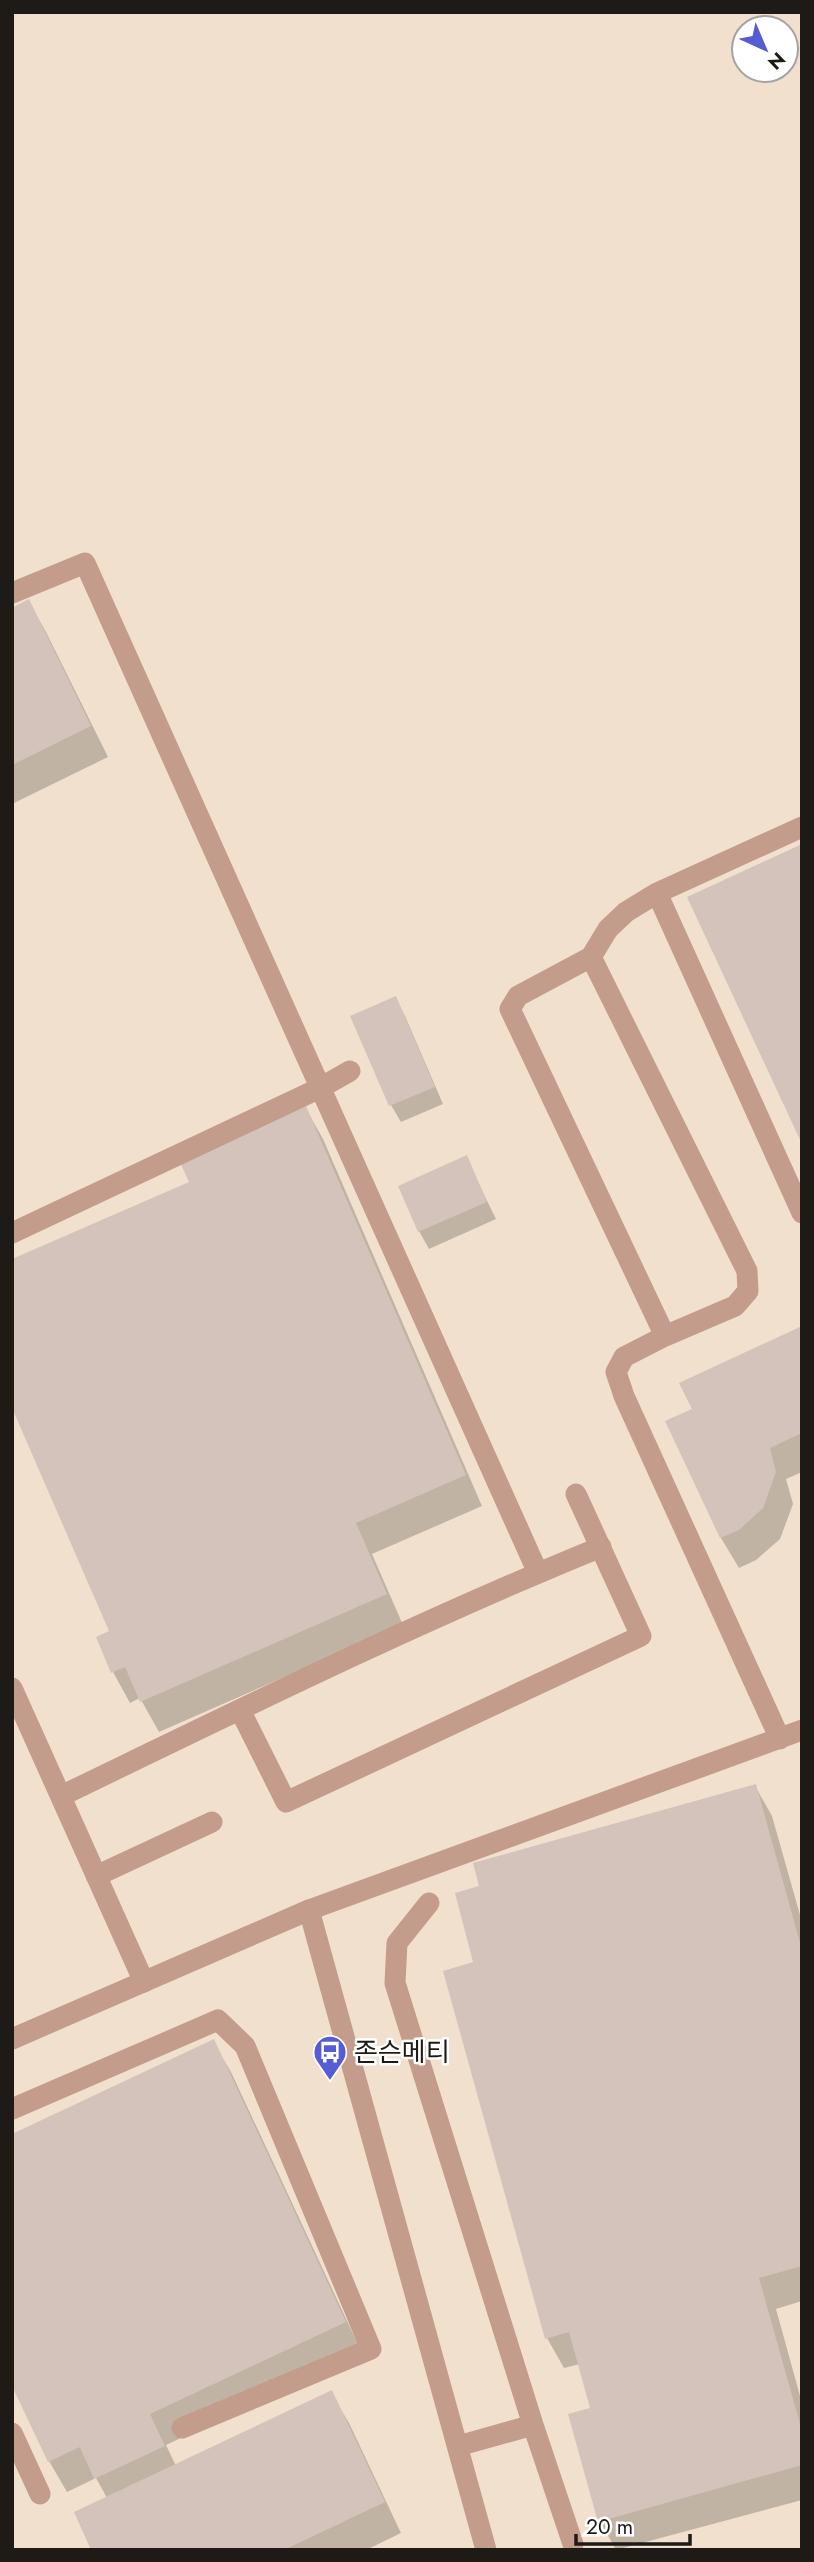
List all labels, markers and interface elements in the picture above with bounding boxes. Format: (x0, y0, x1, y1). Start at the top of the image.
north arrow (730, 14, 800, 84)
text: N (762, 46, 791, 76)
bus stop icon: 존슨메티 (311, 2033, 349, 2082)
place label: 존슨메티 (354, 2033, 450, 2071)
scale bar (576, 2502, 690, 2546)
text: 20 m (586, 2512, 633, 2542)

